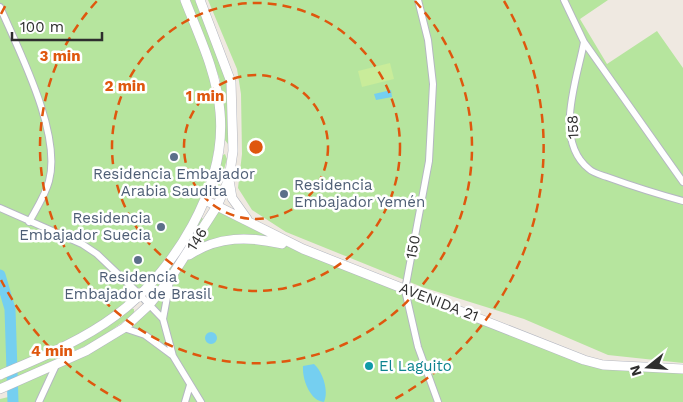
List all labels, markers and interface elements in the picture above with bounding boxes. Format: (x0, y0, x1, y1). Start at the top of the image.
scale bar (12, 10, 102, 42)
text: 100 m (20, 18, 64, 36)
text: 3 min (40, 47, 80, 65)
text: 2 min (104, 77, 146, 95)
text: 1 min (186, 87, 224, 105)
street label: 158 (563, 115, 583, 139)
centre of rings (247, 138, 265, 156)
marker: Residencia Embajador Arabia Saudita (168, 151, 180, 163)
place label: Residencia Embajador Arabia Saudita (93, 165, 255, 200)
place label: Residencia Embajador Yemén (294, 176, 425, 211)
marker: Residencia Embajador Yemén (278, 188, 290, 200)
place label: Residencia Embajador Suecia (19, 209, 152, 244)
marker: Residencia Embajador Suecia (155, 221, 167, 233)
street label: 146 (183, 224, 211, 254)
street label: 150 (402, 234, 424, 260)
marker: Residencia Embajador de Brasil (132, 254, 144, 266)
place label: Residencia Embajador de Brasil (64, 268, 212, 303)
street label: AVENIDA 21 (397, 279, 481, 325)
text: 4 min (31, 342, 73, 360)
north arrow (623, 342, 673, 392)
place label: El Laguito (379, 357, 452, 375)
marker: El Laguito (363, 360, 375, 372)
text: N (626, 364, 645, 378)

